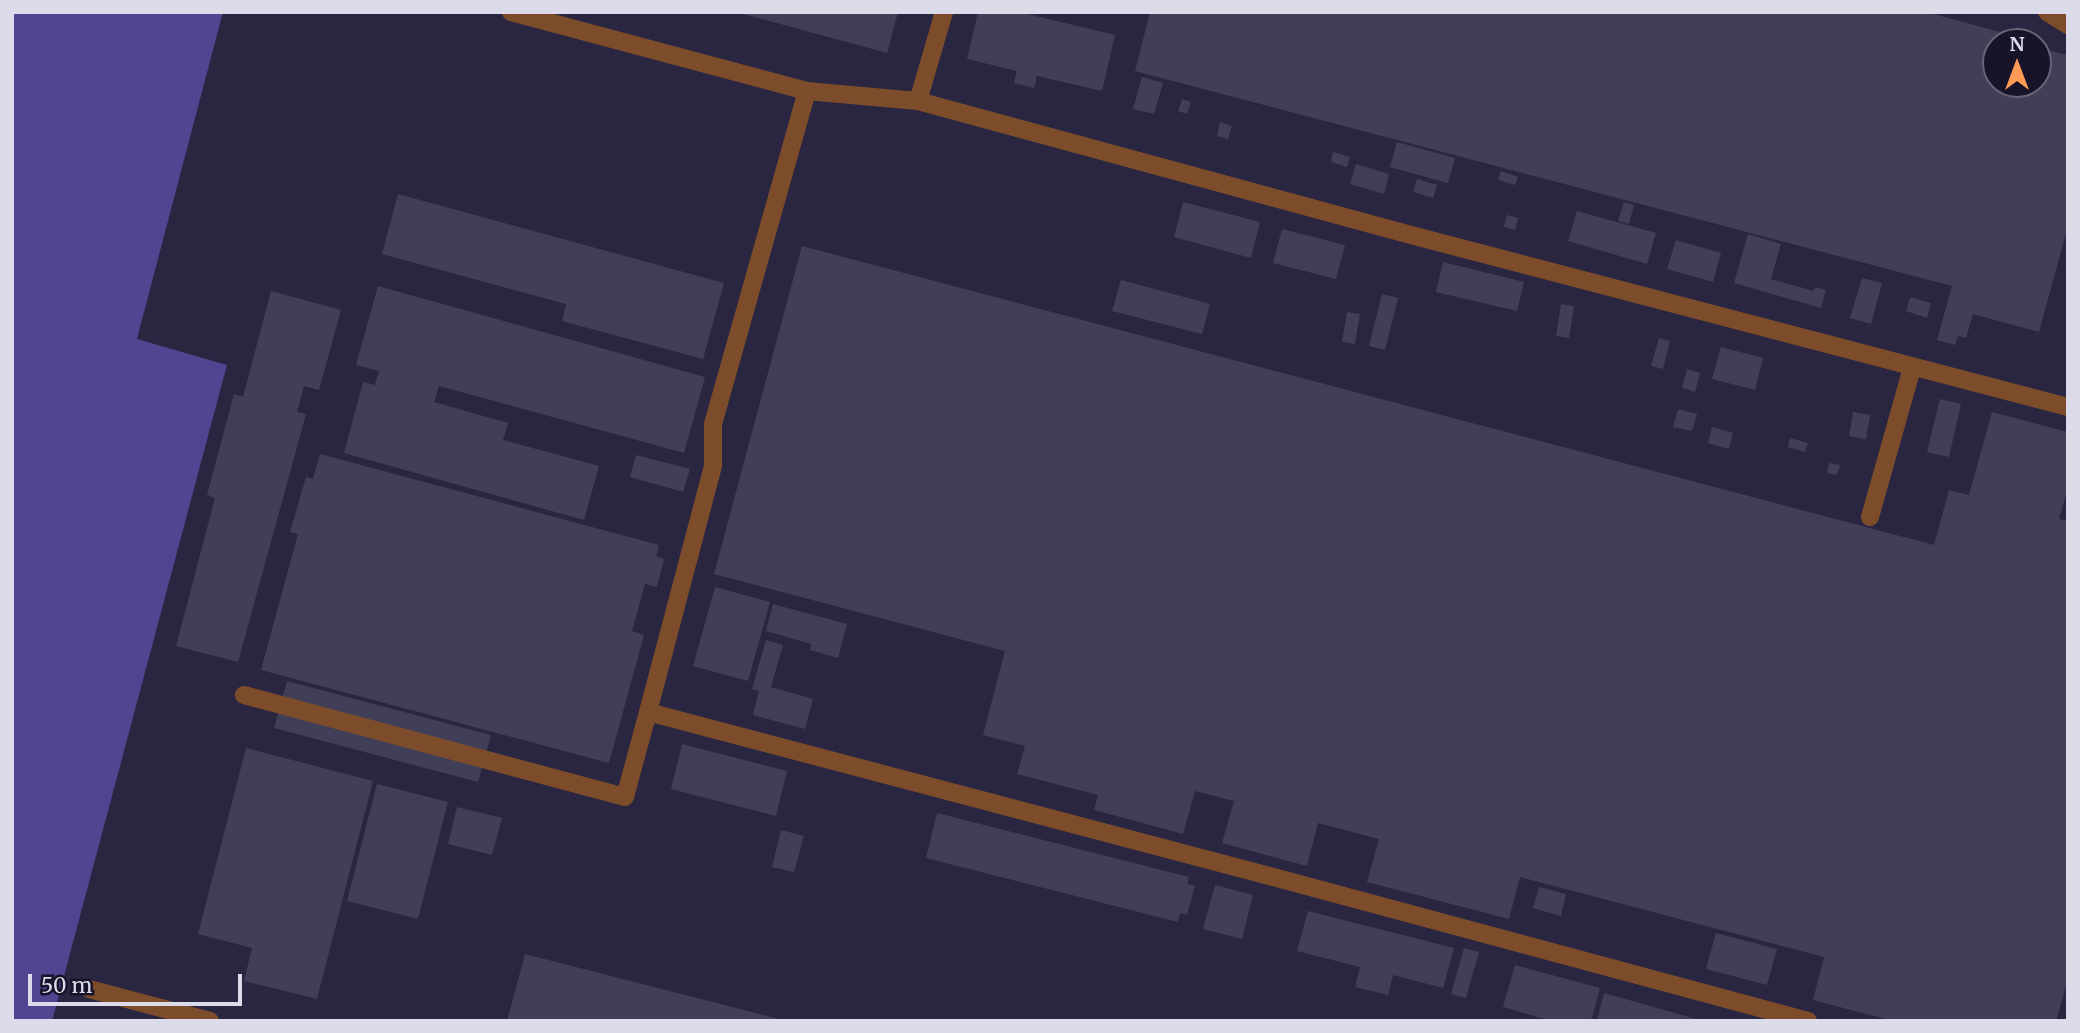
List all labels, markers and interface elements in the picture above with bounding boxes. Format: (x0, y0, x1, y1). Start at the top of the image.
north arrow (1982, 28, 2052, 98)
text: N (2009, 32, 2025, 56)
scale bar (32, 960, 245, 1004)
text: 50 m (41, 972, 92, 999)

